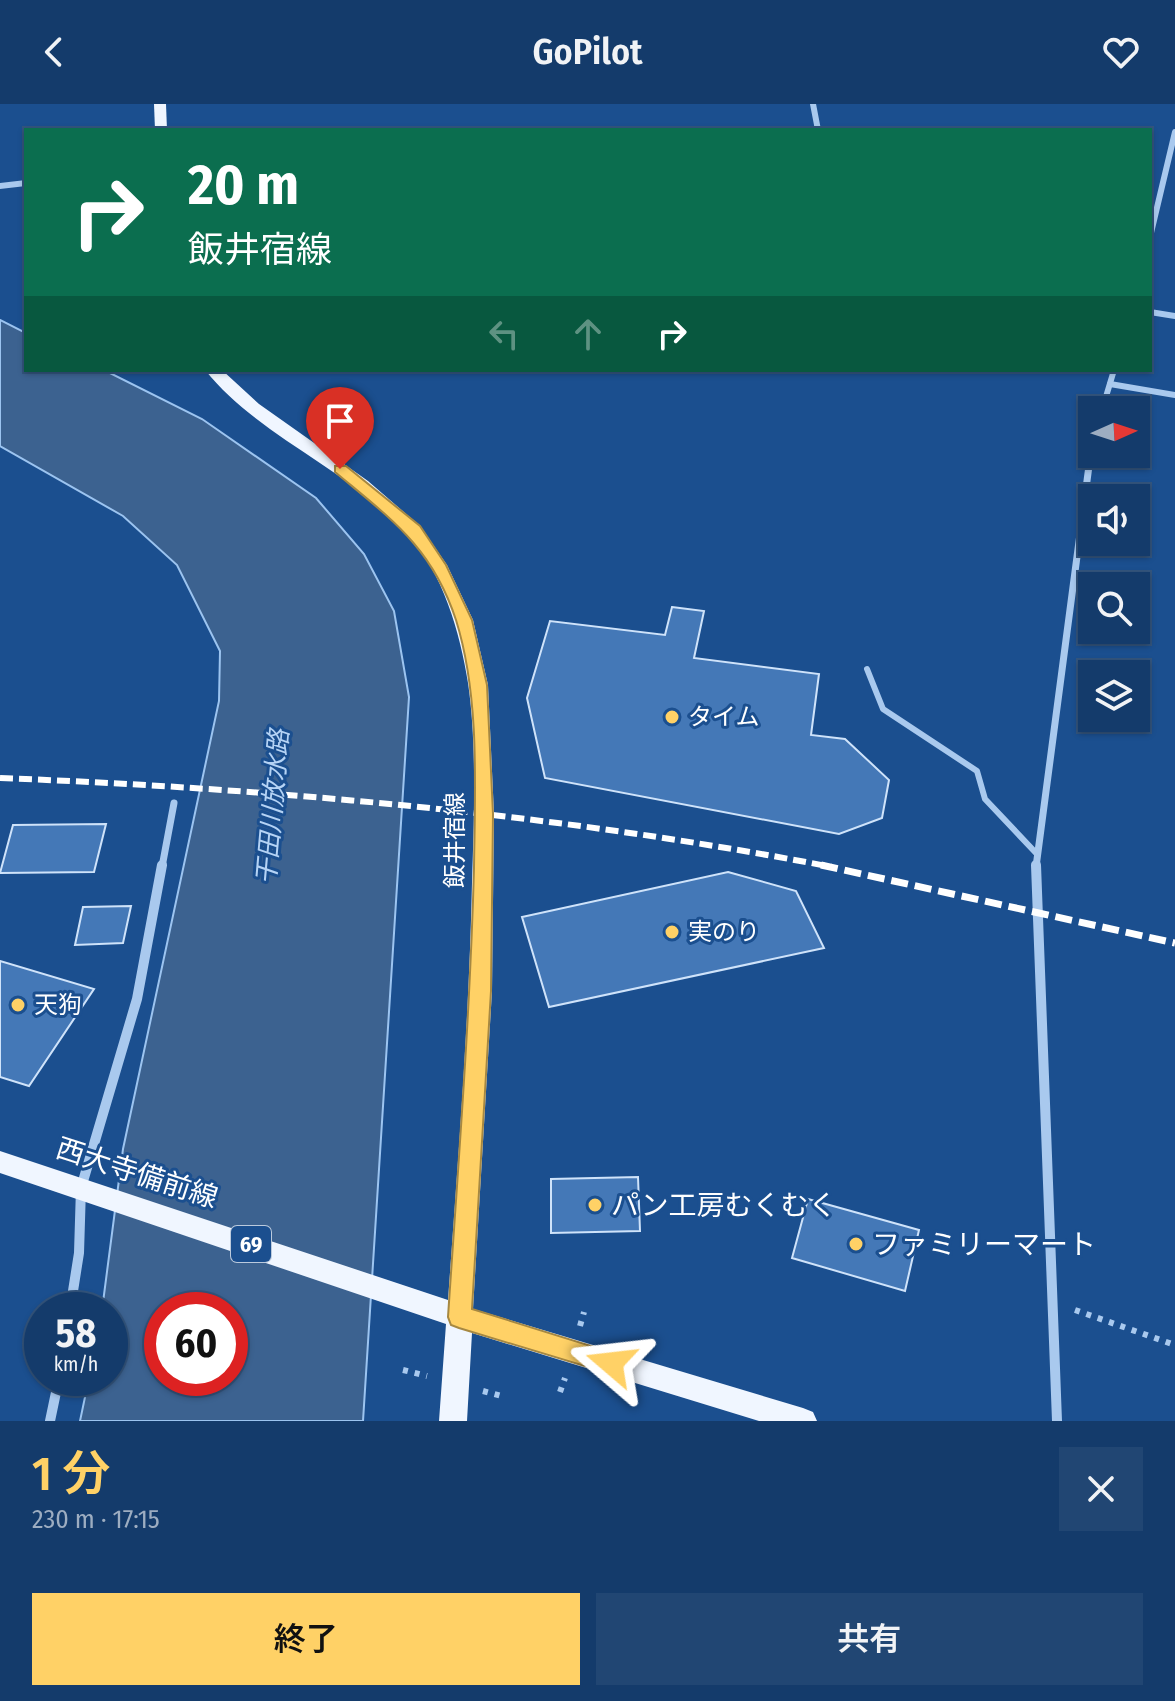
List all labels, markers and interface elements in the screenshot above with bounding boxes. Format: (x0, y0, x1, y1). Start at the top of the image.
icon: back (32, 30, 76, 74)
text: GoPilot (532, 30, 643, 74)
icon: heart (1099, 30, 1143, 74)
text: 20 m (188, 152, 299, 219)
icon: right (56, 160, 160, 264)
text: 飯井宿線 (188, 228, 332, 272)
icon: left (482, 312, 526, 356)
icon: ahead (566, 312, 610, 356)
icon: right (650, 312, 694, 356)
pin (306, 387, 374, 469)
north arrow (1078, 396, 1150, 468)
map controls (1078, 396, 1150, 732)
icon: arrive (318, 399, 362, 443)
button: sound (1078, 484, 1150, 556)
button: search (1078, 572, 1150, 644)
button: layers (1078, 660, 1150, 732)
place label: タイム (688, 703, 760, 731)
marker: タイム (663, 708, 681, 726)
water label: 干田川放水路 (251, 726, 295, 886)
street label: 飯井宿線 (441, 792, 469, 888)
place label: 実のり (688, 918, 760, 946)
marker: 実のり (663, 923, 681, 941)
place label: 天狗 (34, 991, 82, 1019)
marker: 天狗 (9, 996, 27, 1014)
street label: 西大寺備前線 (52, 1131, 222, 1215)
place label: パン工房むくむく (611, 1189, 836, 1222)
marker: パン工房むくむく (586, 1196, 604, 1214)
road number: 69 (231, 1226, 271, 1262)
place label: ファミリーマート (872, 1228, 1096, 1261)
marker: ファミリーマート (847, 1235, 865, 1253)
speed limit sign: 60 (144, 1292, 248, 1396)
text: 58 (56, 1310, 96, 1358)
position arrow (569, 1321, 653, 1405)
text: km/h (54, 1352, 98, 1376)
text: 1 分 (32, 1445, 110, 1503)
button: close (1059, 1447, 1143, 1531)
text: 230 m · 17:15 (32, 1504, 160, 1535)
button: 終了 (32, 1593, 580, 1685)
button: 共有 (596, 1593, 1143, 1685)

